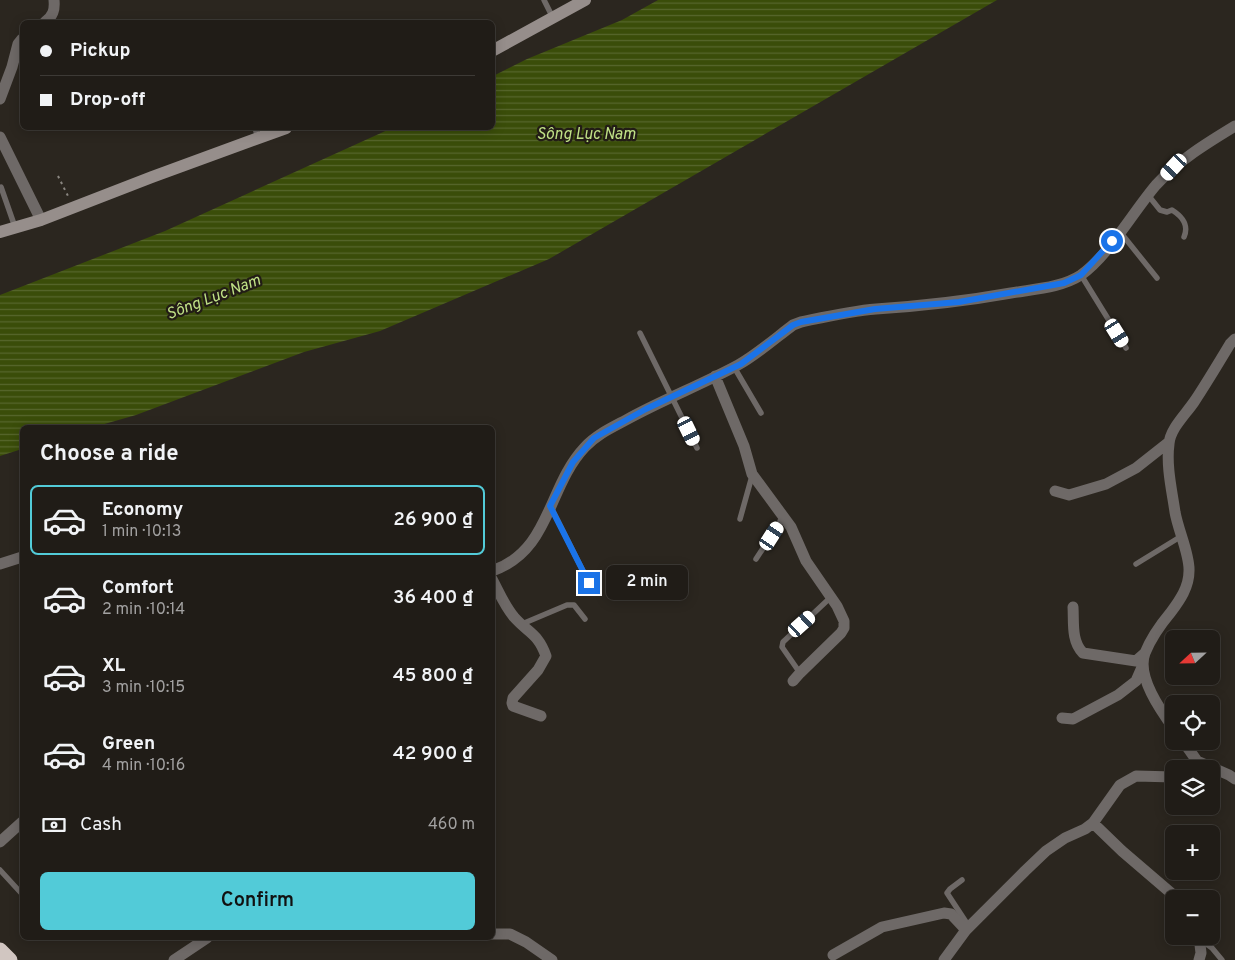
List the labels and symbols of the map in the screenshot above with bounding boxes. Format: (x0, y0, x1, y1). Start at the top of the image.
water label: Sông Lục Nam (536, 125, 636, 145)
car (1158, 151, 1189, 183)
route start (1101, 230, 1123, 252)
water label: Sông Lục Nam (164, 271, 264, 325)
car (1102, 316, 1131, 350)
car (675, 414, 702, 448)
car (757, 519, 786, 553)
callout: 2 min (606, 566, 689, 600)
route end (578, 572, 600, 594)
car (785, 608, 818, 640)
north arrow (1165, 630, 1220, 685)

